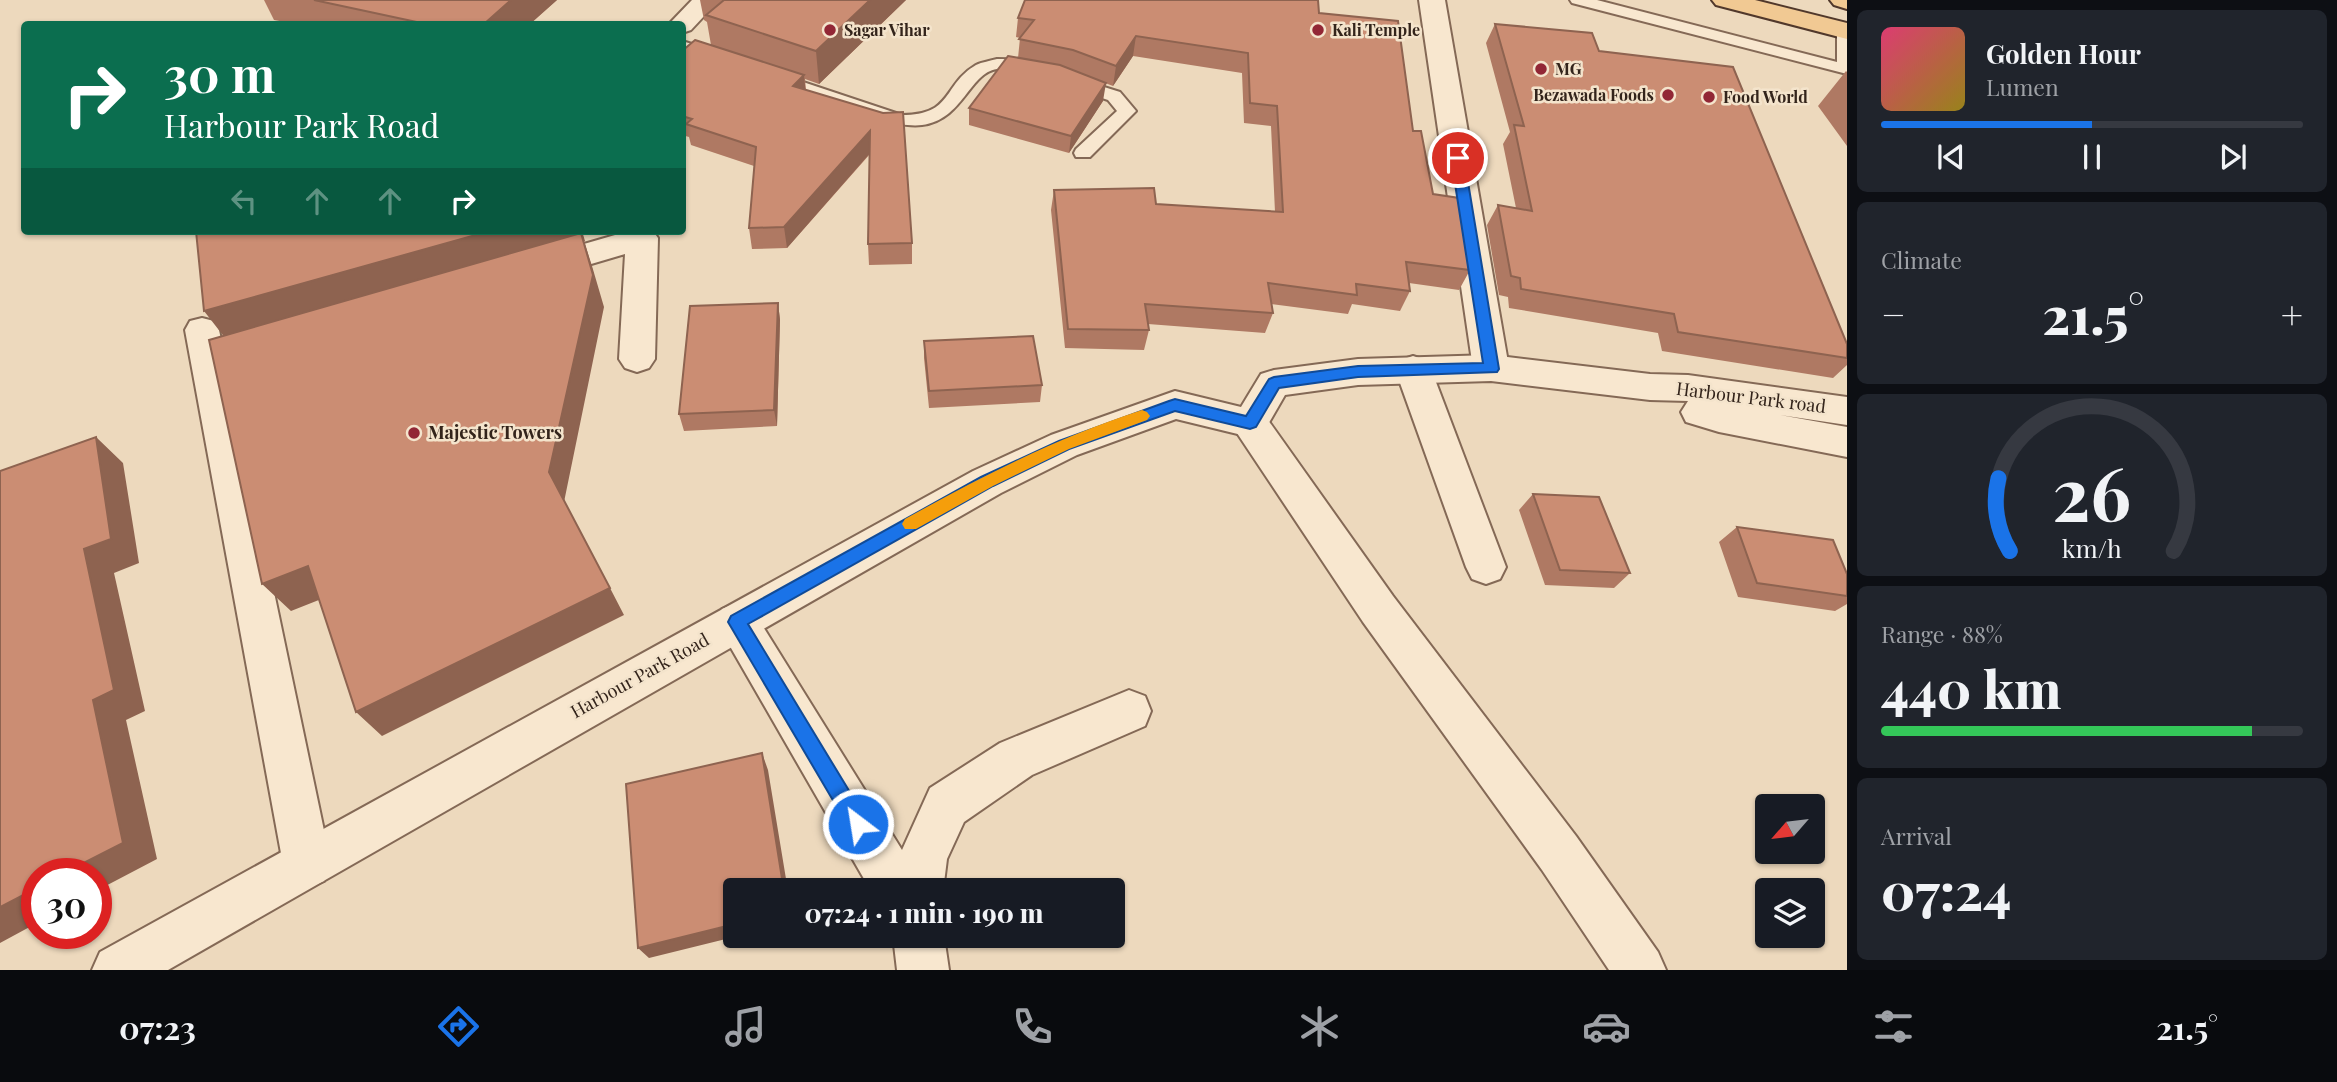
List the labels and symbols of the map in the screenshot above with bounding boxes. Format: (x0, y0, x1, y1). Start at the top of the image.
place label: Sagar Vihar (844, 19, 930, 40)
place label: Kali Temple (1332, 19, 1420, 40)
marker: Sagar Vihar (822, 22, 838, 38)
marker: Kali Temple (1310, 22, 1326, 38)
place label: MG (1555, 58, 1582, 79)
marker: MG (1533, 61, 1549, 77)
place label: Bezawada Foods (1533, 84, 1654, 105)
place label: Food World (1723, 86, 1808, 107)
marker: Bezawada Foods (1660, 87, 1676, 103)
marker: Food World (1701, 89, 1717, 105)
pin (1428, 128, 1488, 188)
street label: Harbour Park road (1675, 376, 1828, 418)
place label: Majestic Towers (428, 420, 562, 444)
marker: Majestic Towers (406, 425, 422, 441)
street label: Harbour Park Road (566, 627, 714, 723)
position arrow (821, 787, 895, 861)
north arrow (1755, 794, 1825, 864)
speed limit sign: 30 (21, 858, 112, 949)

